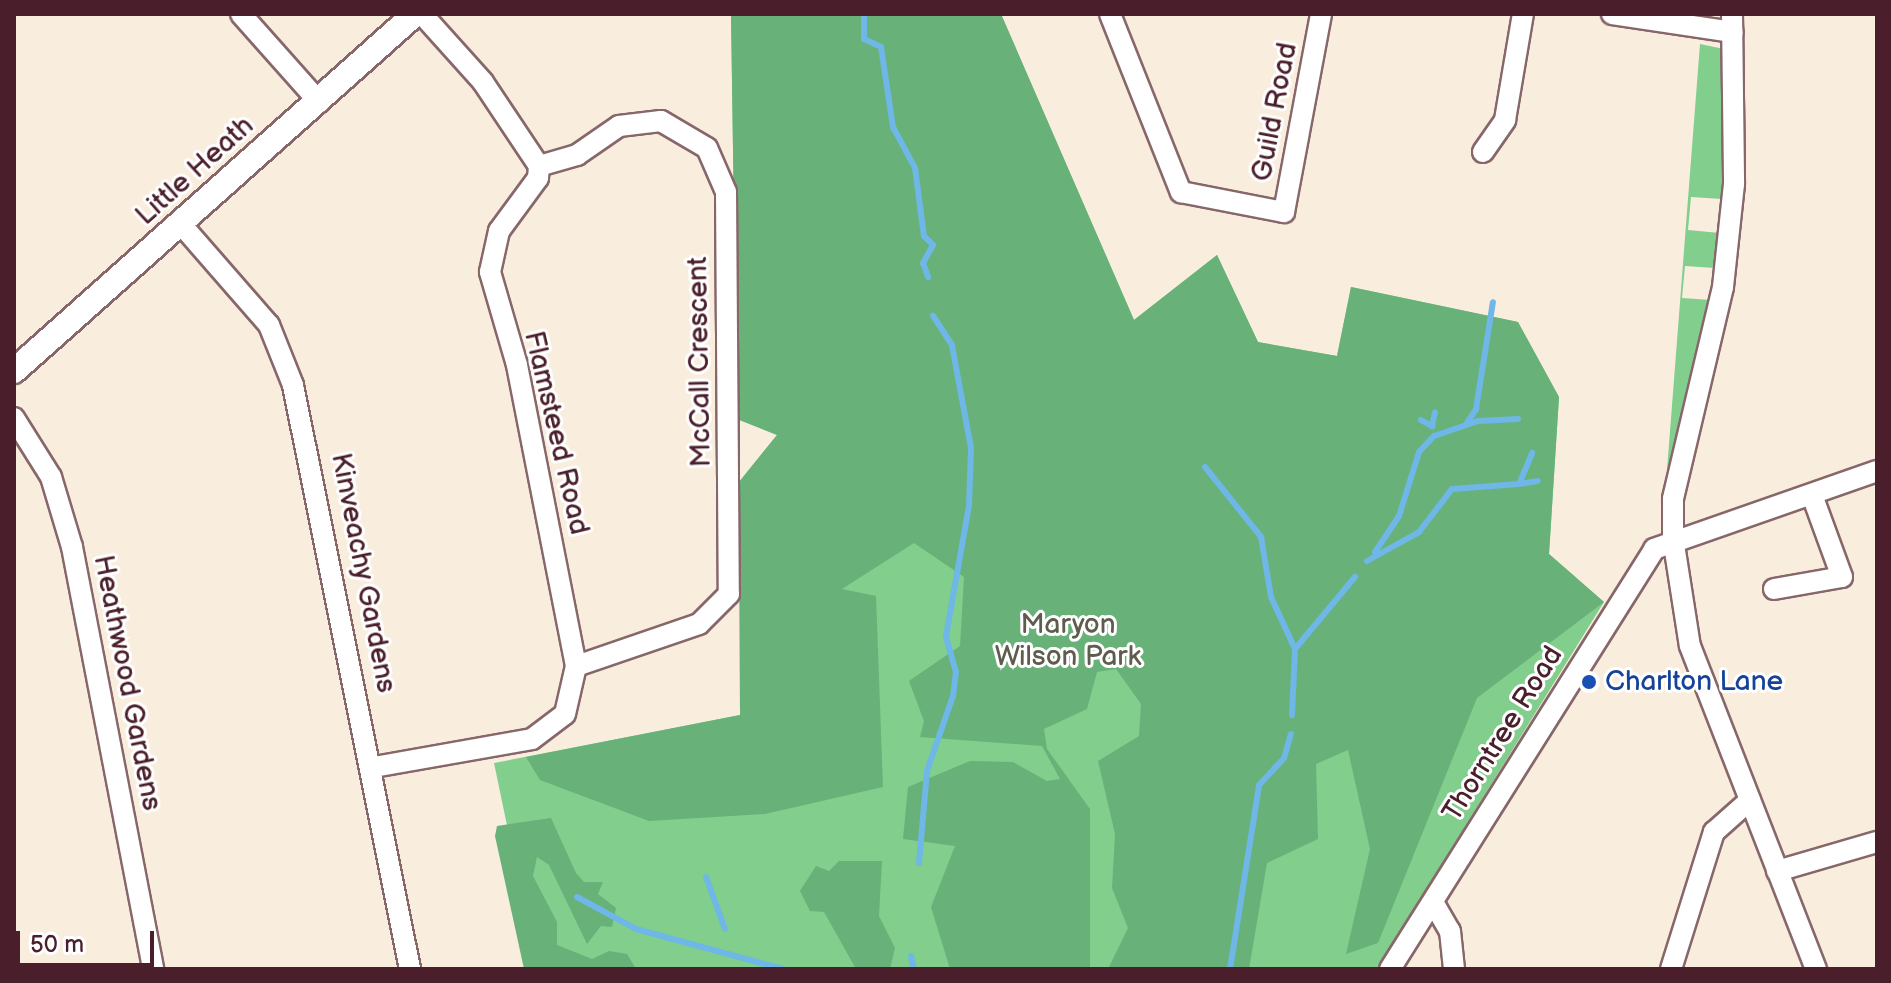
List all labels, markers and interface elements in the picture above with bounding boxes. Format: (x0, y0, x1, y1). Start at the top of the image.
street label: Guild Road (1245, 40, 1305, 184)
street label: Little Heath (129, 109, 261, 233)
street label: McCall Crescent (681, 256, 719, 468)
street label: Flamsteed Road (516, 328, 596, 538)
street label: Kinveachy Gardens (323, 449, 403, 697)
street label: Heathwood Gardens (86, 552, 168, 814)
park label: Maryon Wilson Park (995, 608, 1141, 674)
street label: Thorntree Road (1436, 640, 1570, 828)
place label: Charlton Lane (1605, 665, 1783, 699)
marker: Charlton Lane (1580, 673, 1598, 691)
scale bar (20, 915, 158, 965)
text: 50 m (30, 930, 84, 959)

